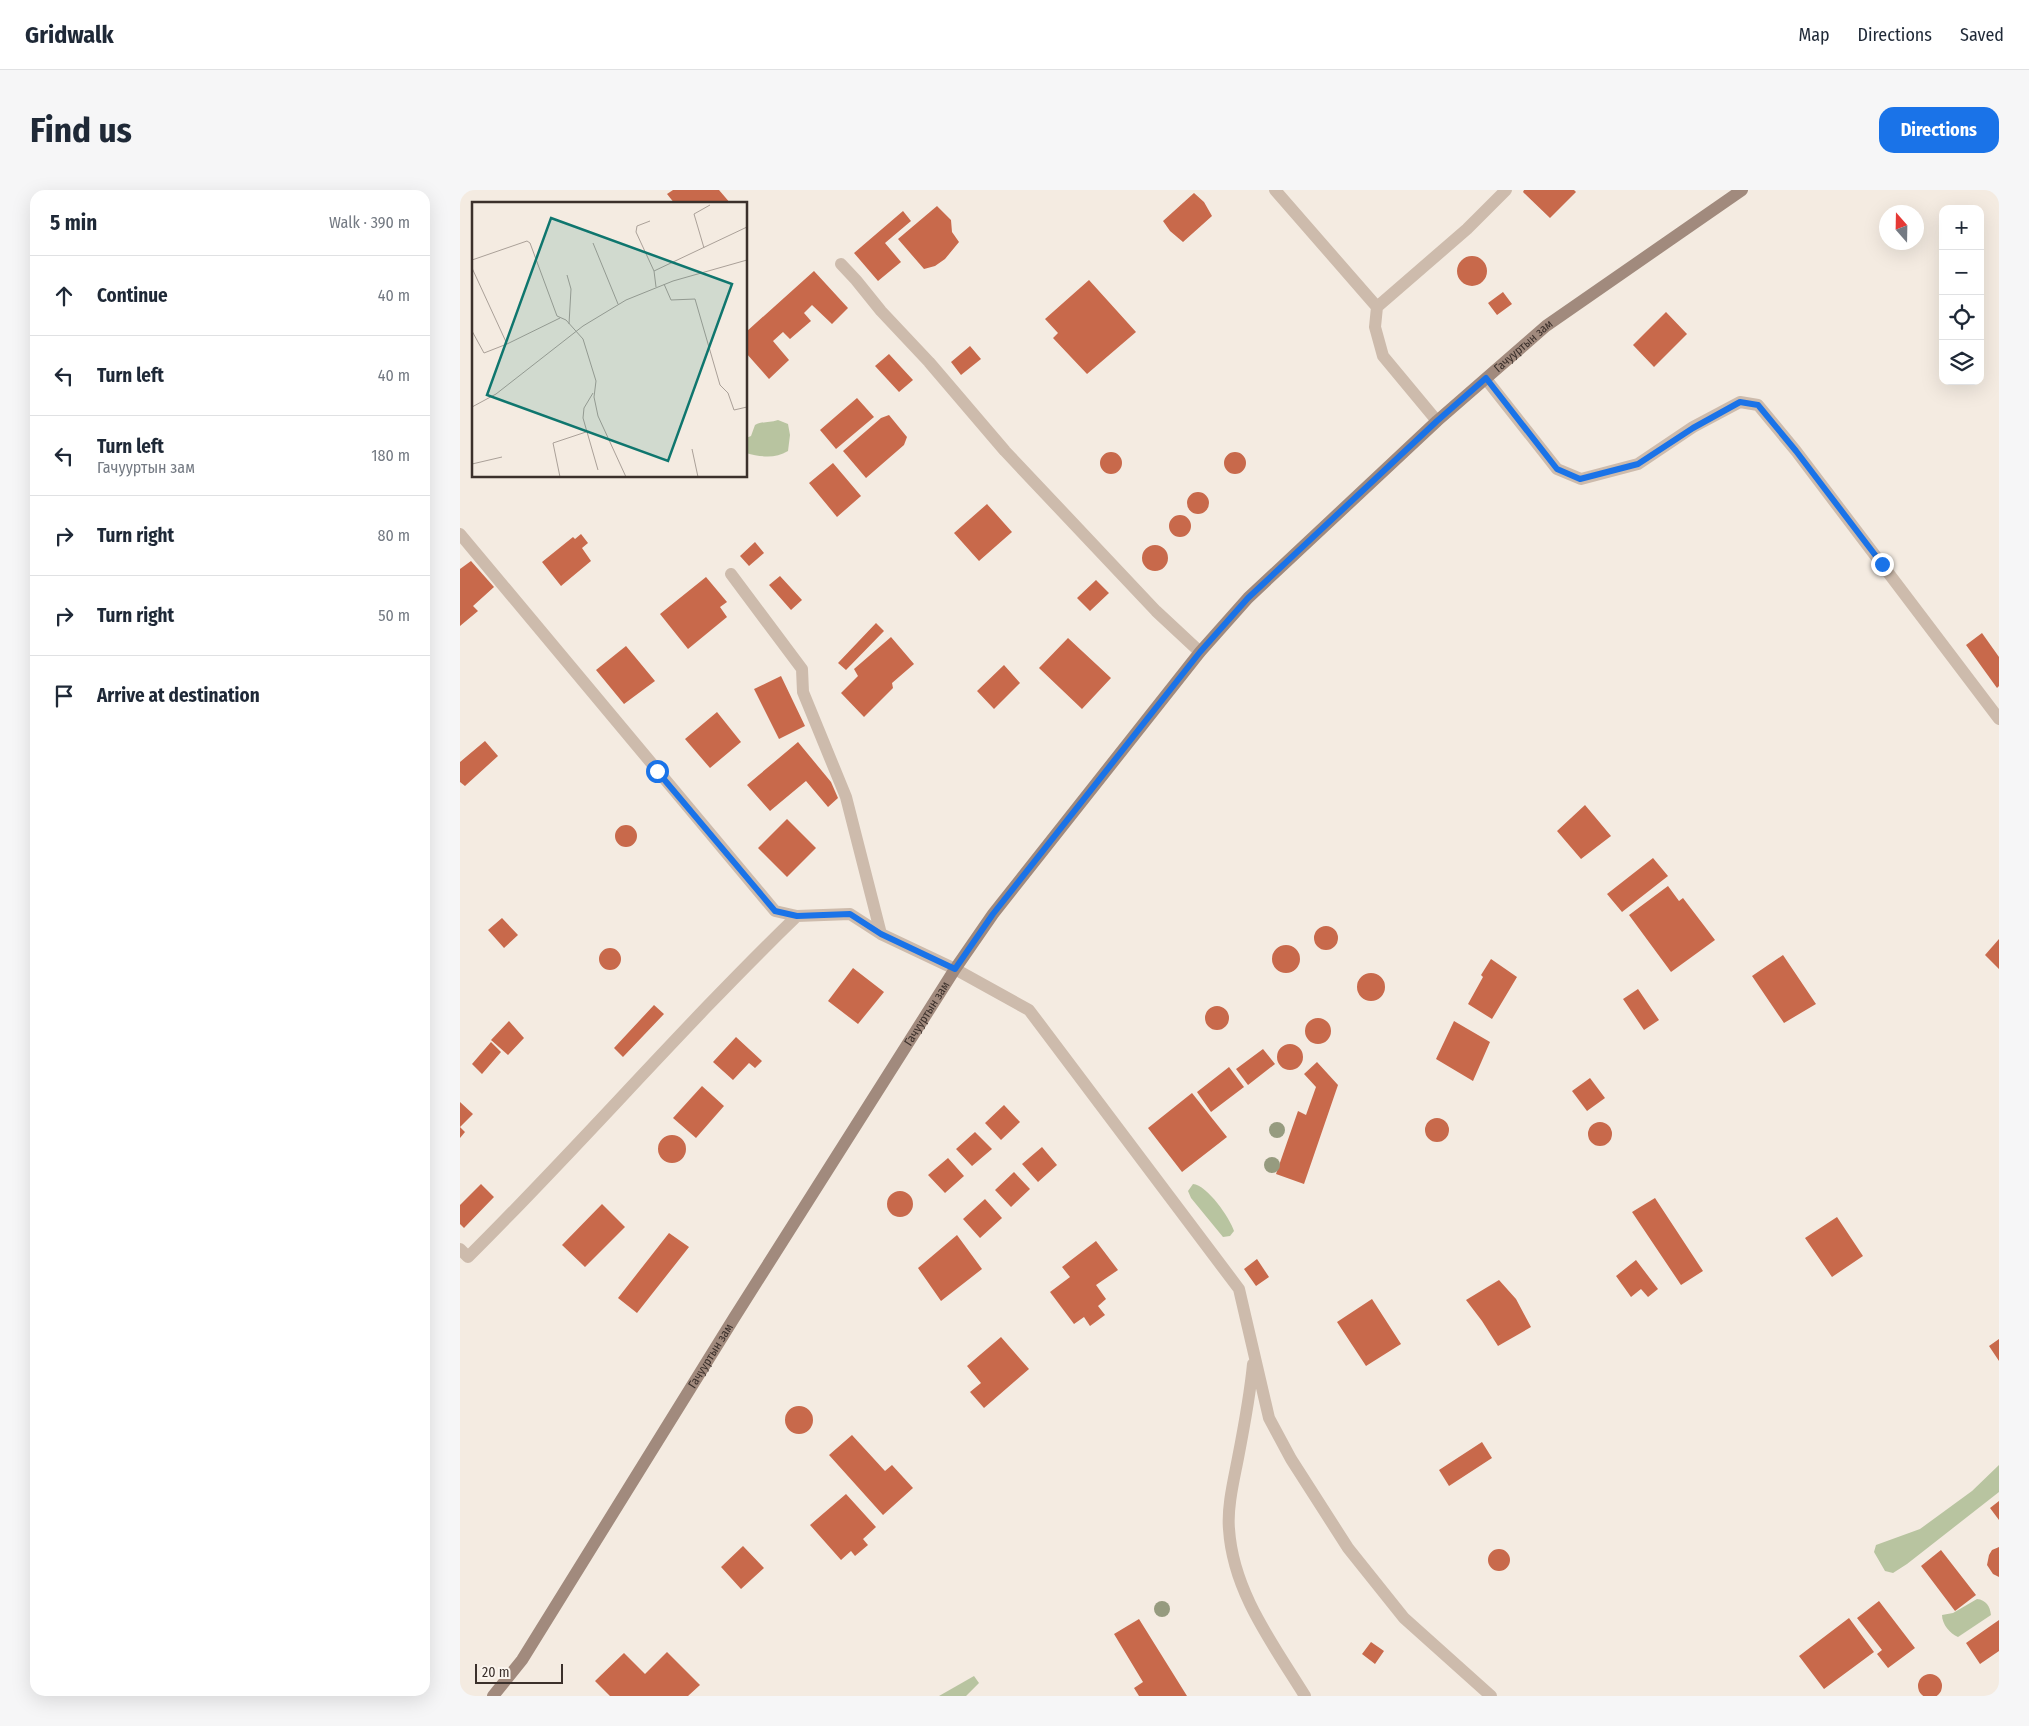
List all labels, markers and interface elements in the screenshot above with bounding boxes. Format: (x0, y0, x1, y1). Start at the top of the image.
text: Gridwalk (25, 21, 114, 49)
text: Map (1798, 24, 1830, 46)
text: Directions (1858, 24, 1932, 46)
text: Saved (1960, 24, 2004, 46)
button: Directions (1879, 107, 1999, 153)
text: Find us (30, 109, 132, 151)
inset map (472, 202, 748, 478)
north arrow (1879, 205, 1924, 250)
map controls (1939, 205, 1984, 385)
button: + (1939, 205, 1984, 250)
text: 5 min (50, 210, 97, 236)
text: Walk · 390 m (329, 213, 410, 232)
button: − (1939, 250, 1984, 295)
icon: ahead (50, 282, 78, 310)
text: Continue (97, 284, 168, 307)
text: 40 m (378, 286, 410, 305)
button: locate (1939, 295, 1984, 340)
street label: Гачууртын зам (1491, 317, 1555, 375)
button: layers (1939, 340, 1984, 385)
icon: left (50, 362, 78, 390)
text: Turn left (97, 364, 164, 387)
text: 40 m (378, 366, 410, 385)
text: Turn left (97, 435, 164, 458)
icon: left (50, 442, 78, 470)
text: 180 m (371, 446, 410, 465)
text: Гачууртын зам (97, 458, 195, 477)
icon: right (50, 522, 78, 550)
text: Turn right (97, 524, 174, 547)
text: 80 m (378, 526, 410, 545)
route end (1871, 553, 1894, 576)
icon: right (50, 602, 78, 630)
text: Turn right (97, 604, 174, 627)
text: 50 m (378, 606, 410, 625)
icon: arrive (50, 682, 78, 710)
text: Arrive at destination (97, 684, 260, 707)
route start (646, 760, 669, 783)
street label: Гачууртын зам (901, 979, 952, 1048)
street label: Гачууртын зам (685, 1321, 736, 1391)
scale bar (475, 1661, 562, 1684)
text: 20 m (482, 1664, 510, 1681)

